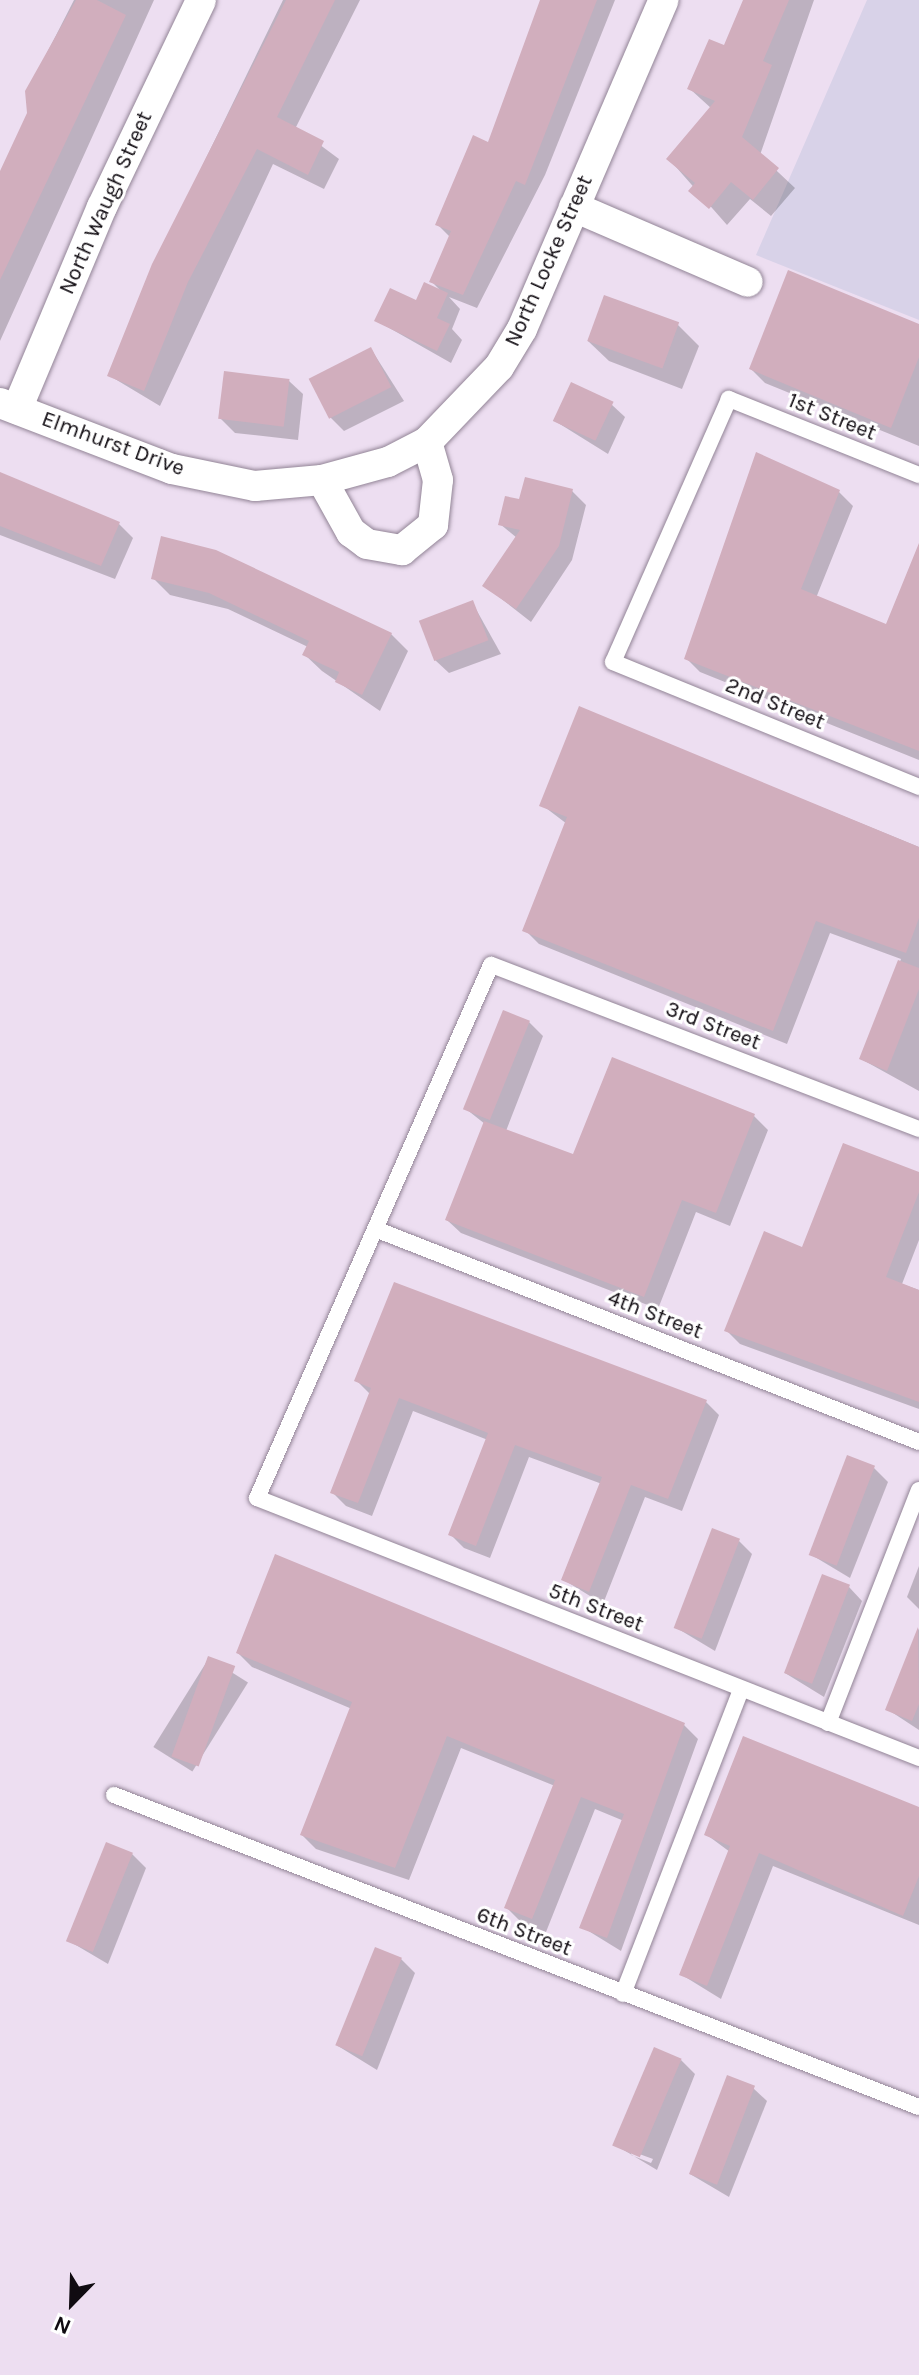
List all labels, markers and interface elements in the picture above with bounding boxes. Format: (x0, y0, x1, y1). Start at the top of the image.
street label: North Waugh Street (54, 107, 158, 299)
street label: North Locke Street (499, 171, 599, 351)
street label: 1st Street (784, 387, 880, 447)
street label: Elmhurst Drive (38, 406, 188, 482)
street label: 2nd Street (722, 672, 828, 736)
street label: 3rd Street (662, 996, 764, 1056)
street label: 4th Street (604, 1285, 706, 1345)
street label: 5th Street (545, 1578, 647, 1638)
street label: 6th Street (473, 1902, 575, 1962)
north arrow (32, 2263, 112, 2343)
text: N (50, 2310, 75, 2340)

